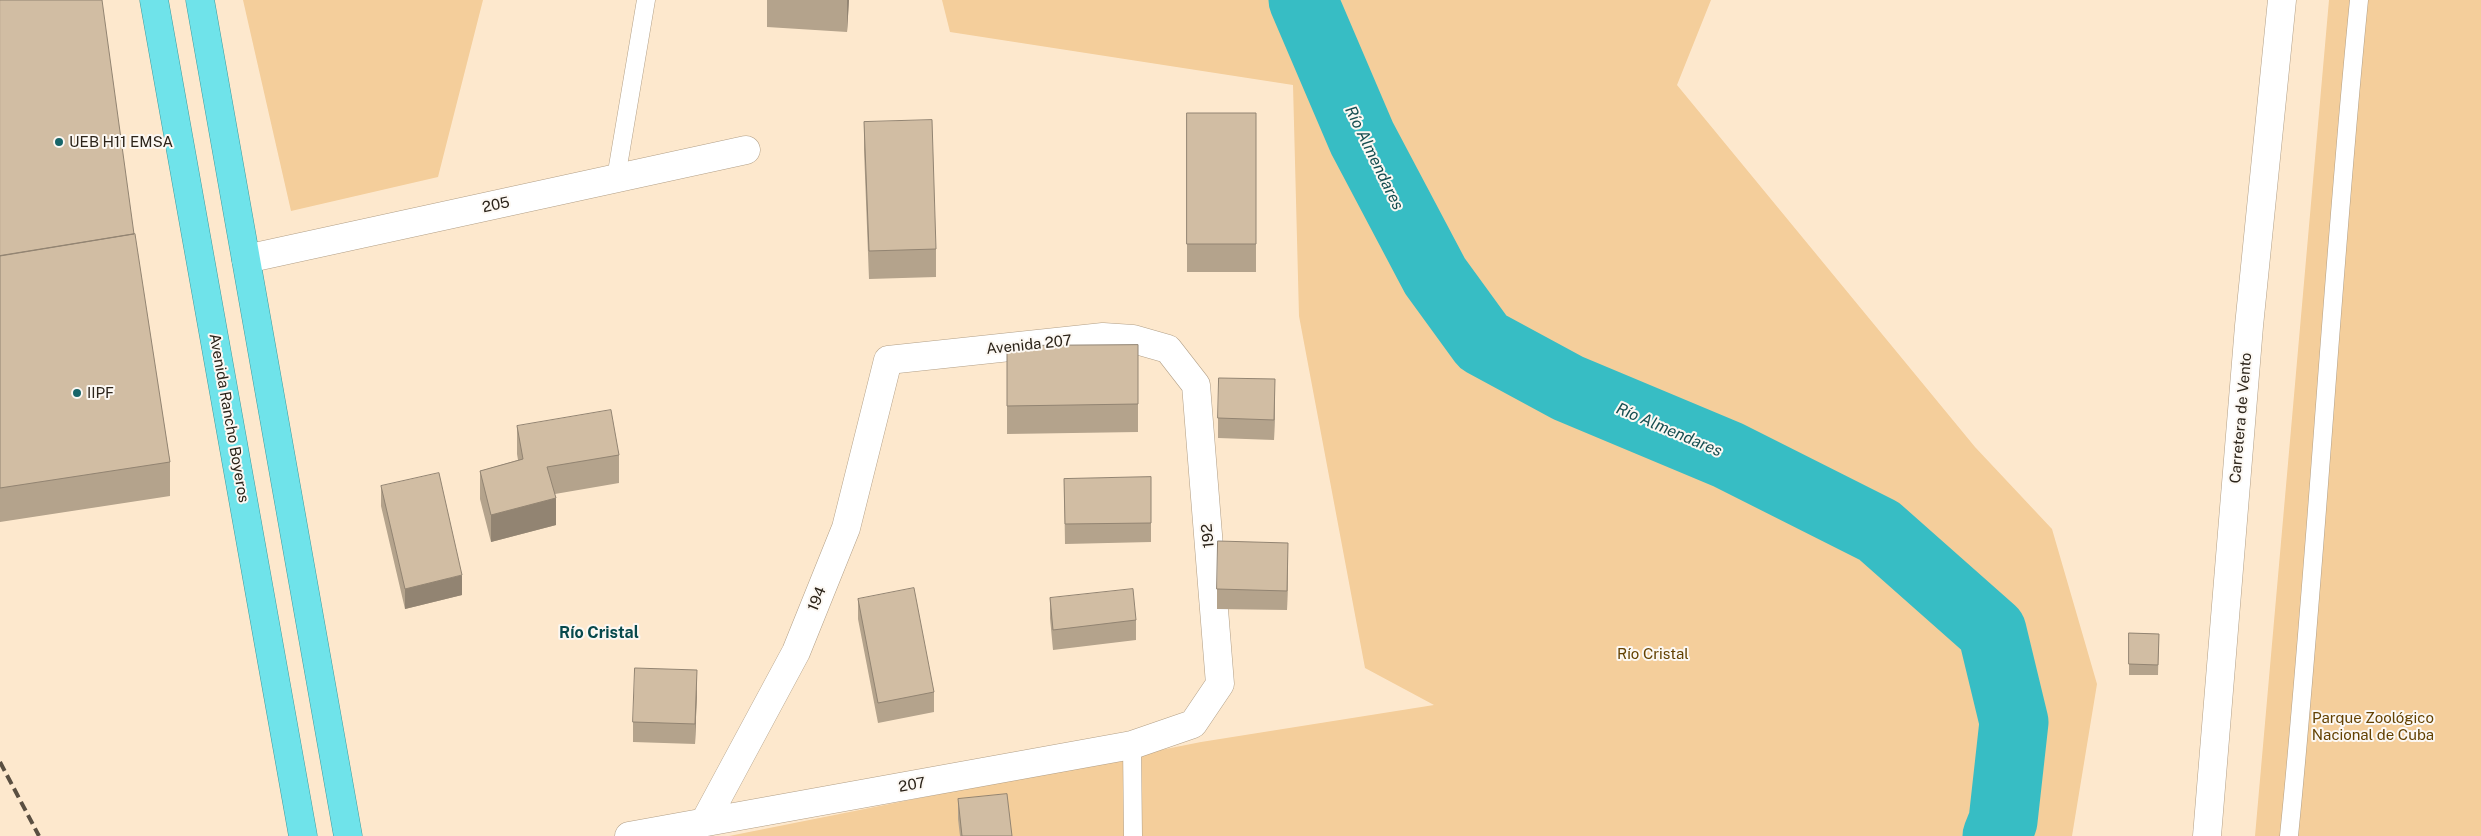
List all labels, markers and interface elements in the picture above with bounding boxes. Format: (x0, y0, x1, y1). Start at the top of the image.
water label: Río Almendares (1341, 103, 1407, 213)
place label: UEB H11 EMSA (69, 133, 173, 151)
marker: UEB H11 EMSA (53, 136, 65, 148)
street label: 205 (481, 193, 511, 217)
street label: Avenida Rancho Boyeros (205, 332, 253, 504)
street label: Avenida 207 (985, 332, 1073, 358)
street label: Carretera de Vento (2226, 352, 2256, 484)
place label: IIPF (87, 384, 114, 402)
marker: IIPF (71, 387, 83, 399)
water label: Río Almendares (1613, 399, 1725, 461)
street label: 192 (1198, 523, 1218, 549)
street label: 194 (804, 584, 830, 614)
district label: Río Cristal (559, 623, 639, 643)
park label: Río Cristal (1617, 645, 1689, 663)
park label: Parque Zoológico Nacional de Cuba (2312, 709, 2434, 744)
street label: 207 (897, 774, 927, 796)

